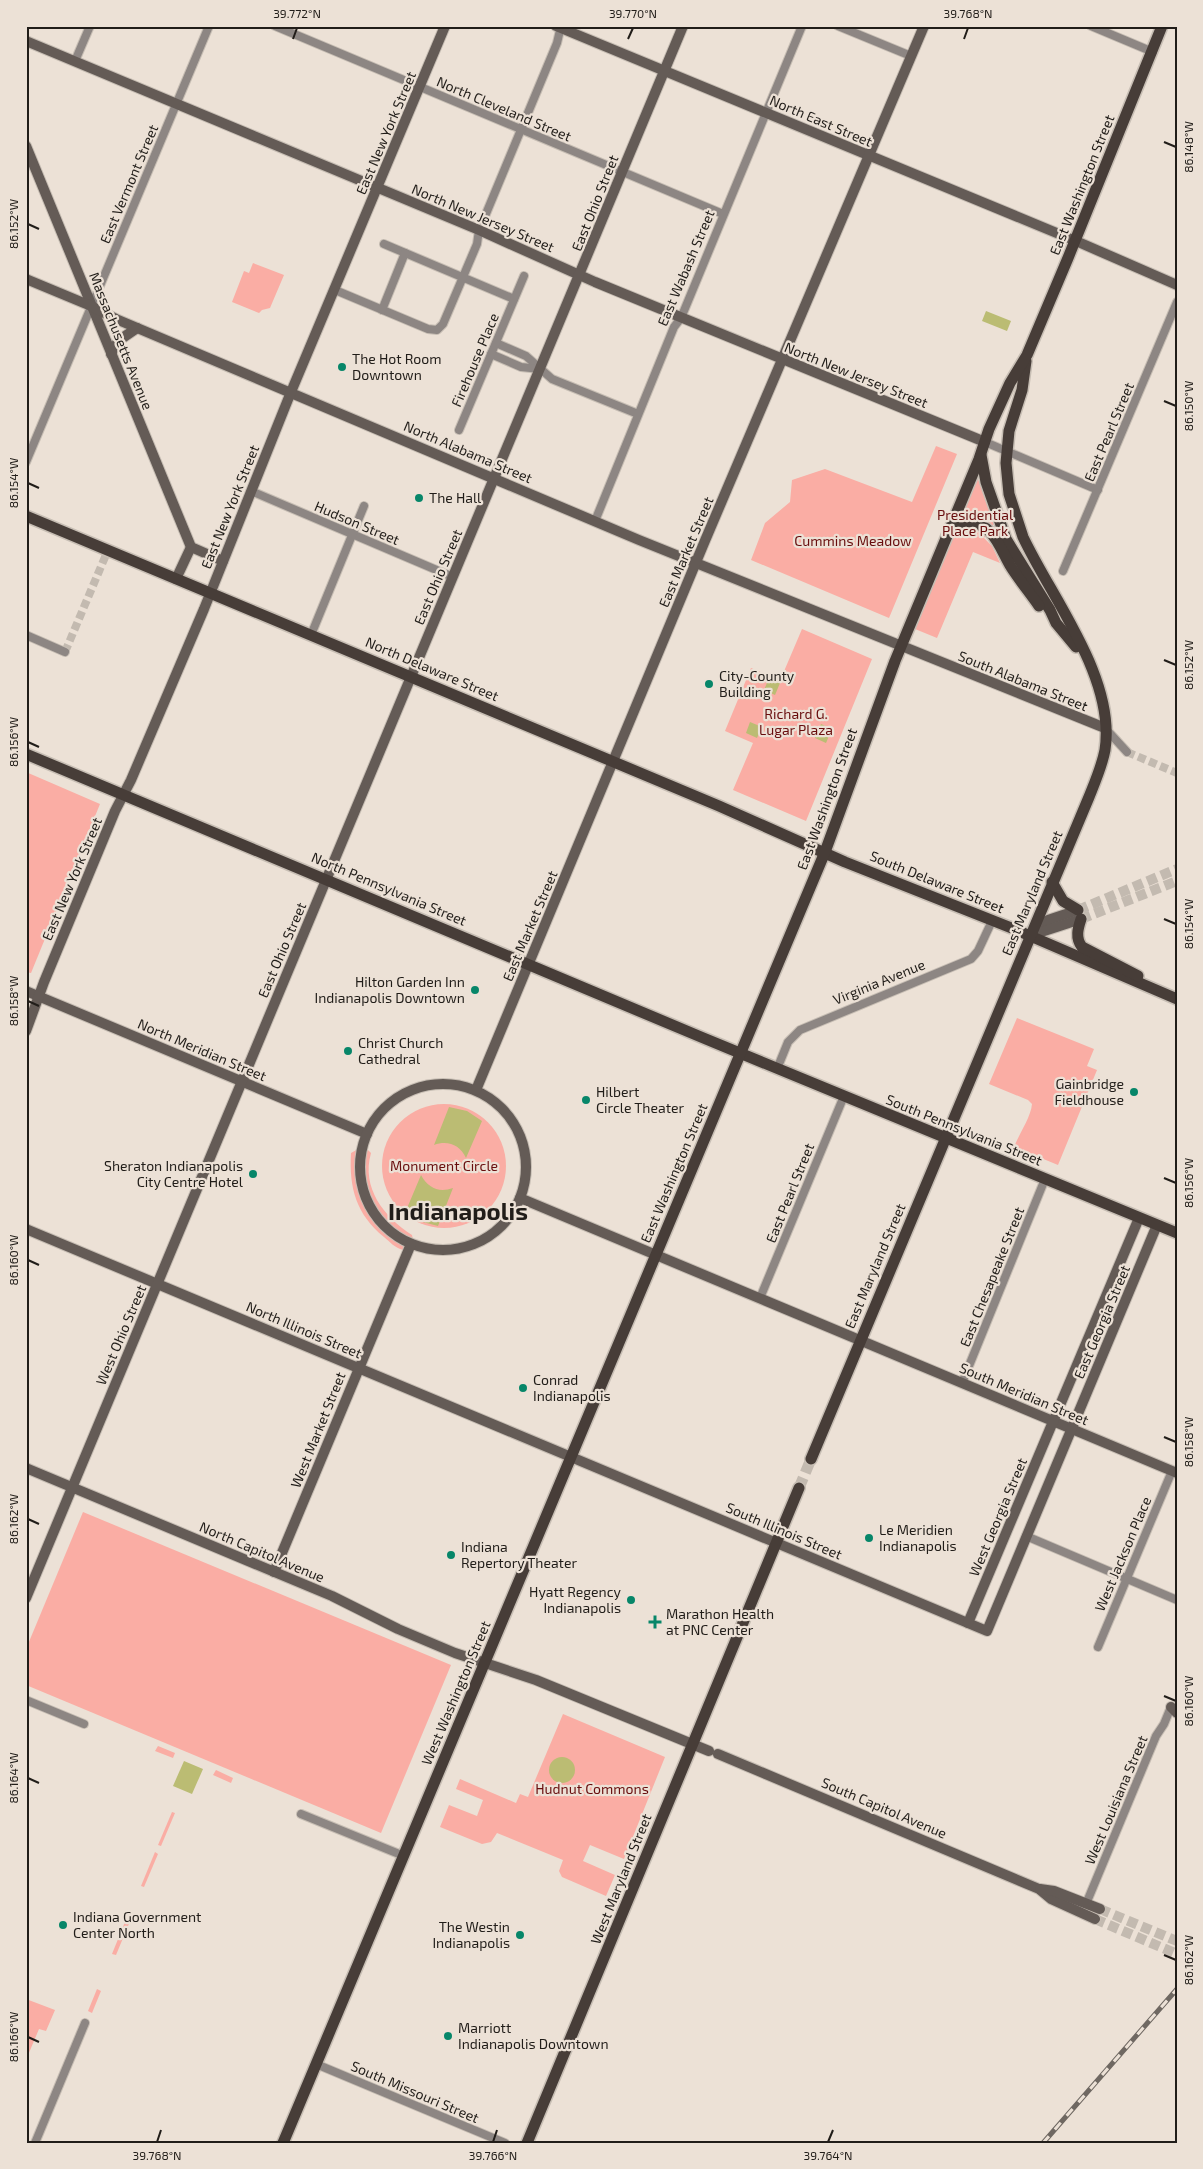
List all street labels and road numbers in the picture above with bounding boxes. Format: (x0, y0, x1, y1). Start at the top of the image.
street label: East New York Street (352, 69, 419, 197)
street label: North Cleveland Street (434, 72, 574, 145)
street label: North East Street (767, 91, 875, 150)
street label: East Washington Street (1046, 112, 1117, 257)
street label: East Vermont Street (96, 122, 161, 246)
street label: East Ohio Street (568, 152, 622, 253)
street label: North New Jersey Street (409, 180, 557, 255)
street label: East Wabash Street (653, 207, 718, 328)
street label: Massachusetts Avenue (86, 270, 157, 412)
street label: Firehouse Place (447, 310, 502, 409)
street label: North New Jersey Street (782, 338, 930, 411)
street label: East Pearl Street (1080, 380, 1137, 484)
street label: North Alabama Street (401, 417, 535, 486)
street label: East New York Street (197, 442, 262, 571)
street label: East Market Street (655, 494, 717, 610)
street label: Hudson Street (312, 497, 402, 548)
street label: East Ohio Street (410, 527, 465, 627)
street label: North Delaware Street (363, 633, 501, 704)
street label: South Alabama Street (956, 647, 1090, 714)
street label: East Washington Street (793, 726, 860, 872)
street label: East New York Street (38, 815, 105, 943)
street label: East Maryland Street (998, 828, 1066, 958)
street label: South Delaware Street (868, 847, 1007, 916)
street label: North Pennsylvania Street (309, 848, 469, 929)
street label: East Market Street (499, 868, 561, 984)
street label: East Ohio Street (254, 900, 309, 1000)
street label: Virginia Avenue (830, 955, 927, 1008)
street label: North Meridian Street (135, 1015, 269, 1084)
street label: South Pennsylvania Street (884, 1090, 1045, 1169)
street label: East Washington Street (636, 1101, 711, 1245)
street label: East Pearl Street (762, 1141, 817, 1245)
street label: East Maryland Street (841, 1201, 909, 1331)
street label: East Chesapeake Street (956, 1204, 1027, 1349)
street label: East Georgia Street (1070, 1262, 1133, 1381)
street label: West Ohio Street (92, 1282, 149, 1387)
street label: North Illinois Street (244, 1297, 365, 1362)
street label: South Meridian Street (957, 1359, 1091, 1428)
street label: West Market Street (287, 1369, 349, 1490)
street label: West Georgia Street (965, 1455, 1030, 1579)
street label: West Jackson Place (1091, 1494, 1154, 1614)
street label: South Illinois Street (724, 1498, 845, 1563)
street label: North Capitol Avenue (197, 1518, 327, 1586)
street label: West Washington Street (417, 1618, 494, 1767)
street label: West Louisiana Street (1081, 1733, 1150, 1867)
street label: South Capitol Avenue (819, 1773, 949, 1842)
street label: West Maryland Street (587, 1811, 654, 1946)
street label: South Missouri Street (349, 2057, 482, 2126)

